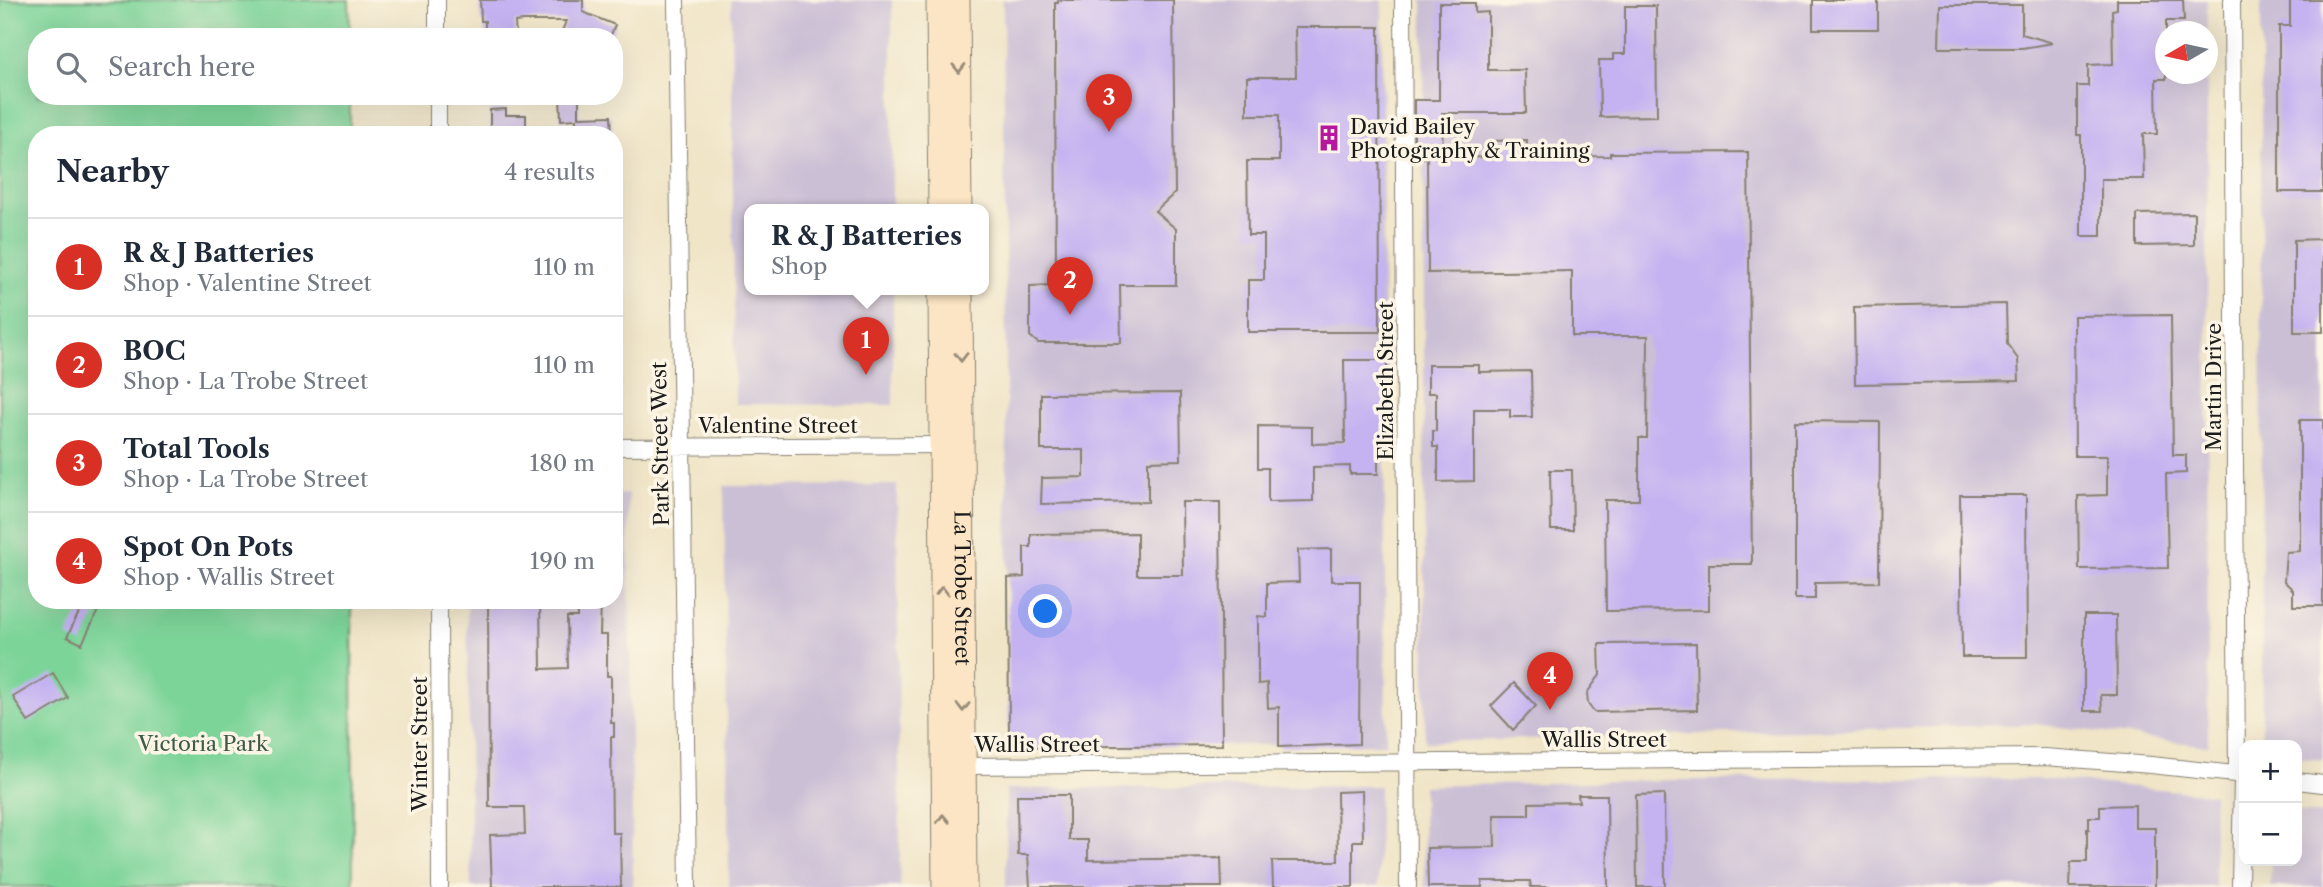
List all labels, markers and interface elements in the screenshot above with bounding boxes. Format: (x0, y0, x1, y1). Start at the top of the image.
north arrow (2155, 21, 2218, 84)
search box (28, 28, 623, 105)
icon: search (52, 48, 90, 86)
text: Search here (108, 51, 255, 83)
one-way arrow (951, 63, 967, 74)
pin: 3 (1086, 74, 1132, 132)
place label: David Bailey Photography & Training (1350, 114, 1591, 163)
building icon: David Bailey Photography & Training (1314, 123, 1344, 153)
text: Nearby (56, 153, 169, 190)
text: 4 results (504, 158, 595, 186)
popup (744, 204, 989, 295)
text: R & J Batteries (771, 220, 962, 252)
text: R & J Batteries (123, 237, 314, 269)
text: Shop (771, 252, 827, 280)
text: 1 (74, 253, 84, 281)
text: 110 m (534, 253, 595, 281)
pin: 2 (1047, 257, 1093, 315)
text: Shop · Valentine Street (123, 269, 372, 297)
street label: Elizabeth Street (1373, 301, 1398, 461)
pin: 1 (843, 317, 889, 375)
street label: Martin Drive (2201, 323, 2226, 451)
text: BOC (123, 335, 186, 367)
text: 2 (72, 351, 86, 379)
text: 110 m (534, 351, 595, 379)
one-way arrow (953, 353, 969, 363)
street label: Park Street West (646, 361, 674, 526)
text: Shop · La Trobe Street (123, 367, 368, 395)
street label: Valentine Street (697, 413, 858, 438)
text: Total Tools (123, 433, 270, 465)
text: 3 (73, 449, 86, 477)
text: 180 m (530, 449, 595, 477)
text: Shop · La Trobe Street (123, 465, 368, 493)
street label: La Trobe Street (950, 510, 976, 666)
text: Spot On Pots (123, 531, 293, 563)
text: 4 (72, 547, 86, 575)
text: 190 m (530, 547, 595, 575)
text: Shop · Wallis Street (123, 563, 335, 591)
one-way arrow (934, 586, 950, 596)
your location (1028, 594, 1062, 628)
pin: 4 (1527, 652, 1573, 710)
street label: Winter Street (407, 676, 432, 813)
one-way arrow (955, 703, 971, 713)
street label: Wallis Street (1540, 727, 1667, 752)
park label: Victoria Park (137, 731, 269, 756)
street label: Wallis Street (973, 732, 1100, 757)
map controls (2239, 740, 2302, 866)
button: + (2239, 740, 2302, 803)
button: − (2239, 803, 2302, 866)
one-way arrow (935, 813, 951, 824)

